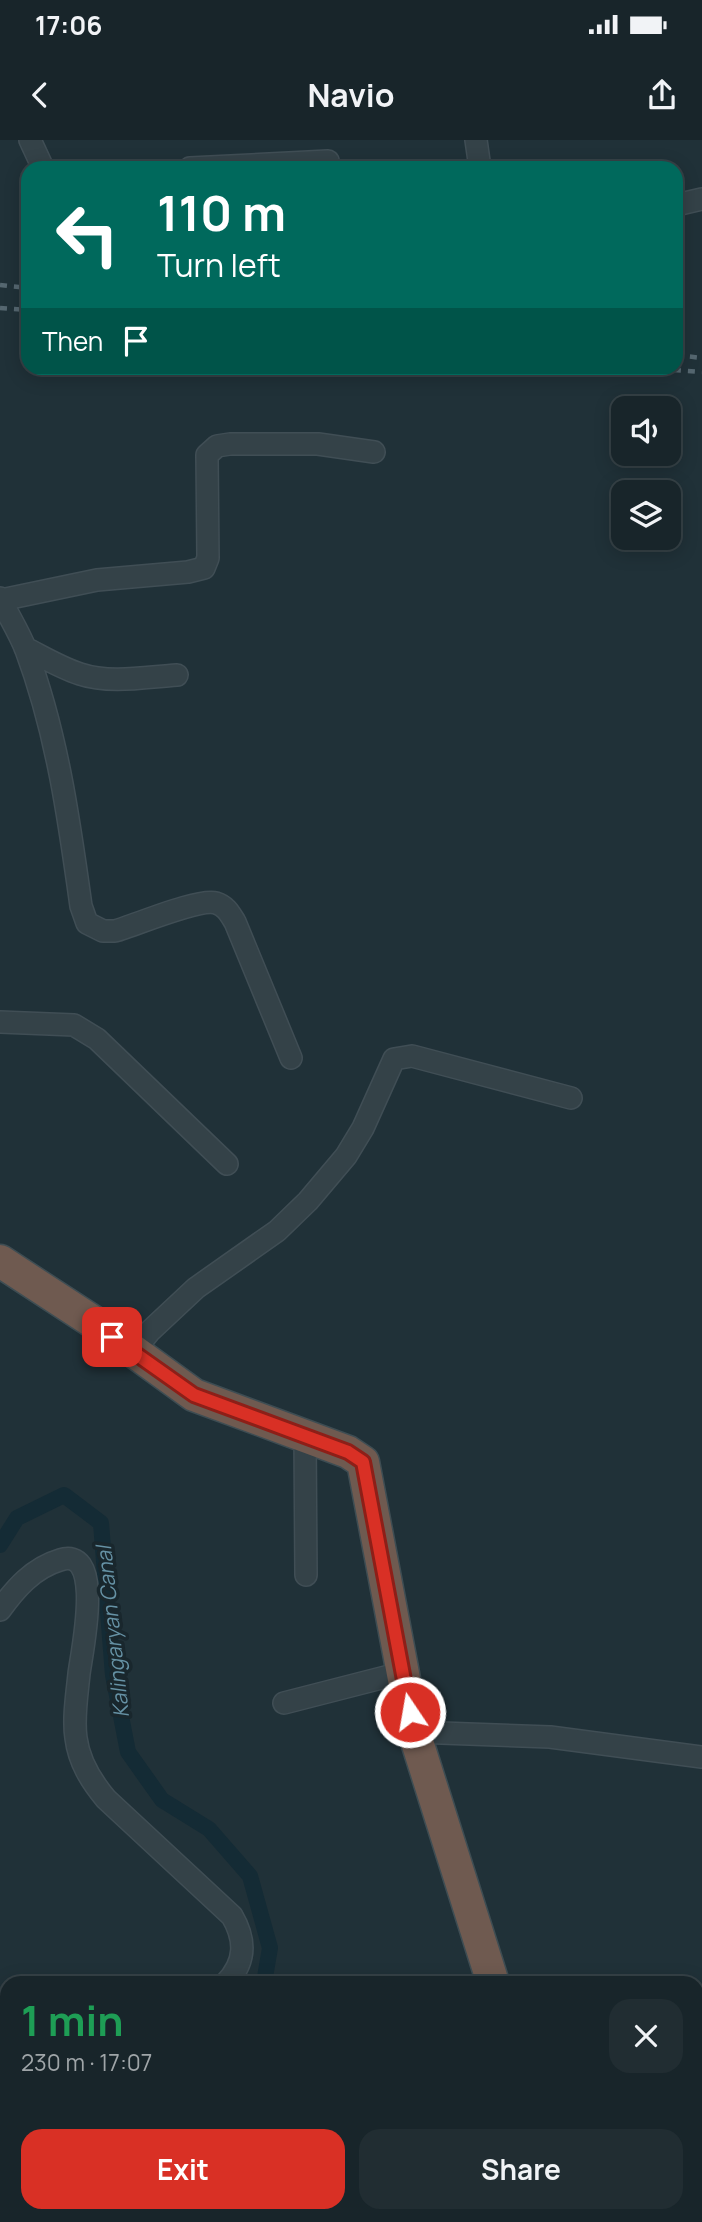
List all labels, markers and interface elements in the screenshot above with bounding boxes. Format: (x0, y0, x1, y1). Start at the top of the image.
text: 17:06 (35, 7, 102, 43)
text: Navio (307, 73, 395, 117)
icon: back (21, 76, 59, 114)
icon: share (643, 76, 681, 114)
text: 110 m (157, 179, 286, 246)
icon: left (42, 189, 133, 280)
text: Turn left (157, 243, 281, 287)
icon: arrive (117, 322, 155, 360)
text: Then (42, 323, 103, 359)
map controls (611, 396, 681, 550)
button: sound (611, 396, 681, 466)
button: layers (611, 480, 681, 550)
pin (82, 1307, 142, 1367)
icon: arrive (93, 1318, 131, 1356)
water label: Kalingaryan Canal (89, 1542, 135, 1719)
position arrow (373, 1675, 447, 1749)
text: 1 min (21, 1991, 124, 2049)
button: close (609, 1999, 683, 2073)
text: 230 m · 17:07 (21, 2046, 152, 2078)
button: Exit (21, 2129, 345, 2209)
button: Share (359, 2129, 683, 2209)

